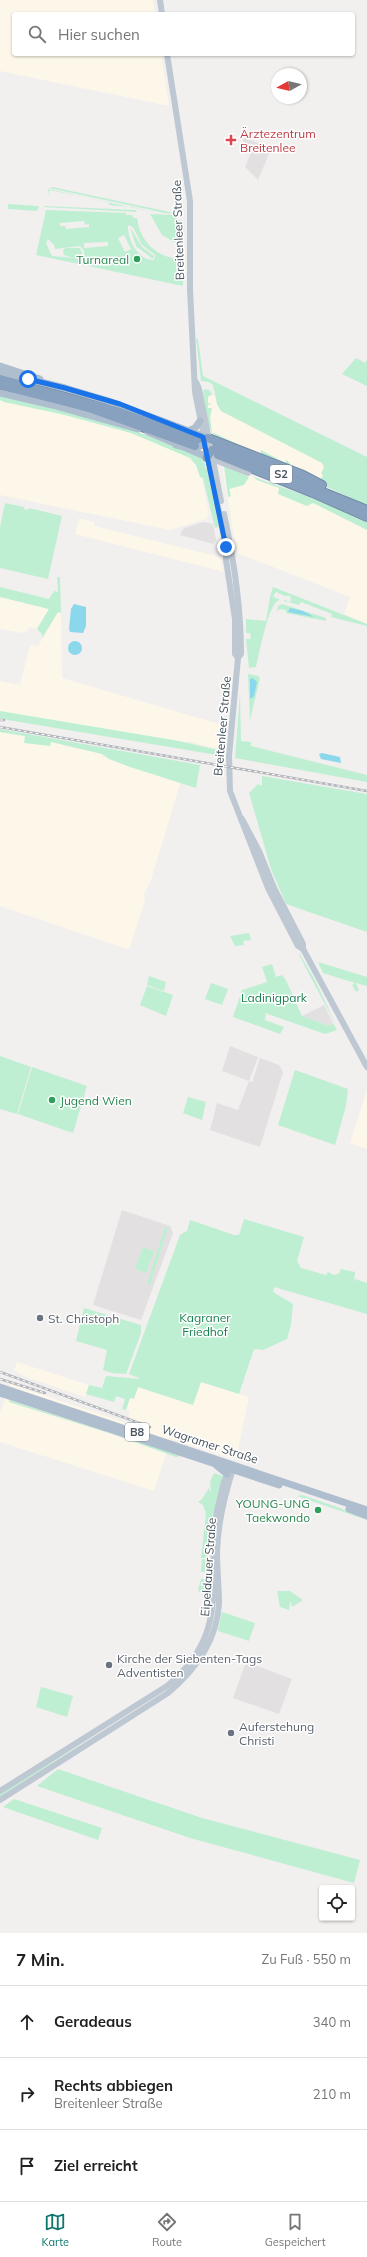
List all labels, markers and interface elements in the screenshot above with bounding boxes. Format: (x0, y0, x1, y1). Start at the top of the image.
search box (12, 12, 355, 56)
icon: search (26, 23, 48, 45)
text: Hier suchen (58, 25, 140, 44)
north arrow (271, 68, 307, 104)
place label: Ärztezentrum Breitenlee (240, 126, 316, 155)
marker: Ärztezentrum Breitenlee (225, 134, 237, 146)
street label: Breitenleer Straße (169, 180, 187, 280)
place label: Turnareal (76, 252, 129, 267)
marker: Turnareal (132, 254, 142, 264)
route start (19, 370, 37, 388)
road number: S2 (270, 465, 292, 483)
route end (217, 538, 235, 556)
street label: Breitenleer Straße (210, 675, 234, 777)
park label: Ladinigpark (241, 990, 308, 1005)
place label: Jugend Wien (60, 1093, 132, 1108)
marker: Jugend Wien (47, 1095, 57, 1105)
park label: Kagraner Friedhof (179, 1310, 231, 1339)
place label: St. Christoph (48, 1311, 119, 1326)
marker: St. Christoph (35, 1313, 45, 1323)
street label: Wagramer Straße (160, 1421, 260, 1467)
road number: B8 (125, 1423, 149, 1441)
place label: YOUNG-UNG Taekwondo (235, 1496, 310, 1525)
marker: YOUNG-UNG Taekwondo (313, 1505, 323, 1515)
street label: Eipeldauer Straße (197, 1517, 219, 1617)
place label: Kirche der Siebenten-Tags Adventisten (117, 1651, 262, 1680)
marker: Kirche der Siebenten-Tags Adventisten (104, 1660, 114, 1670)
place label: Auferstehung Christi (239, 1719, 314, 1748)
marker: Auferstehung Christi (226, 1728, 236, 1738)
map controls (319, 1885, 355, 1921)
button: locate (319, 1885, 355, 1921)
text: 7 Min. (16, 1949, 65, 1970)
text: Zu Fuß · 550 m (262, 1951, 351, 1967)
icon: ahead (16, 2011, 38, 2033)
text: Geradeaus (54, 2012, 132, 2031)
text: 340 m (313, 2014, 351, 2030)
text: Rechts abbiegen (54, 2076, 173, 2095)
icon: right (16, 2083, 38, 2105)
text: 210 m (313, 2086, 351, 2102)
text: Breitenleer Straße (54, 2095, 163, 2111)
icon: arrive (16, 2155, 38, 2177)
text: Ziel erreicht (54, 2156, 138, 2175)
tab: Karte (41, 2211, 69, 2249)
tab: Route (152, 2211, 182, 2249)
tab: Gespeichert (265, 2211, 326, 2249)

